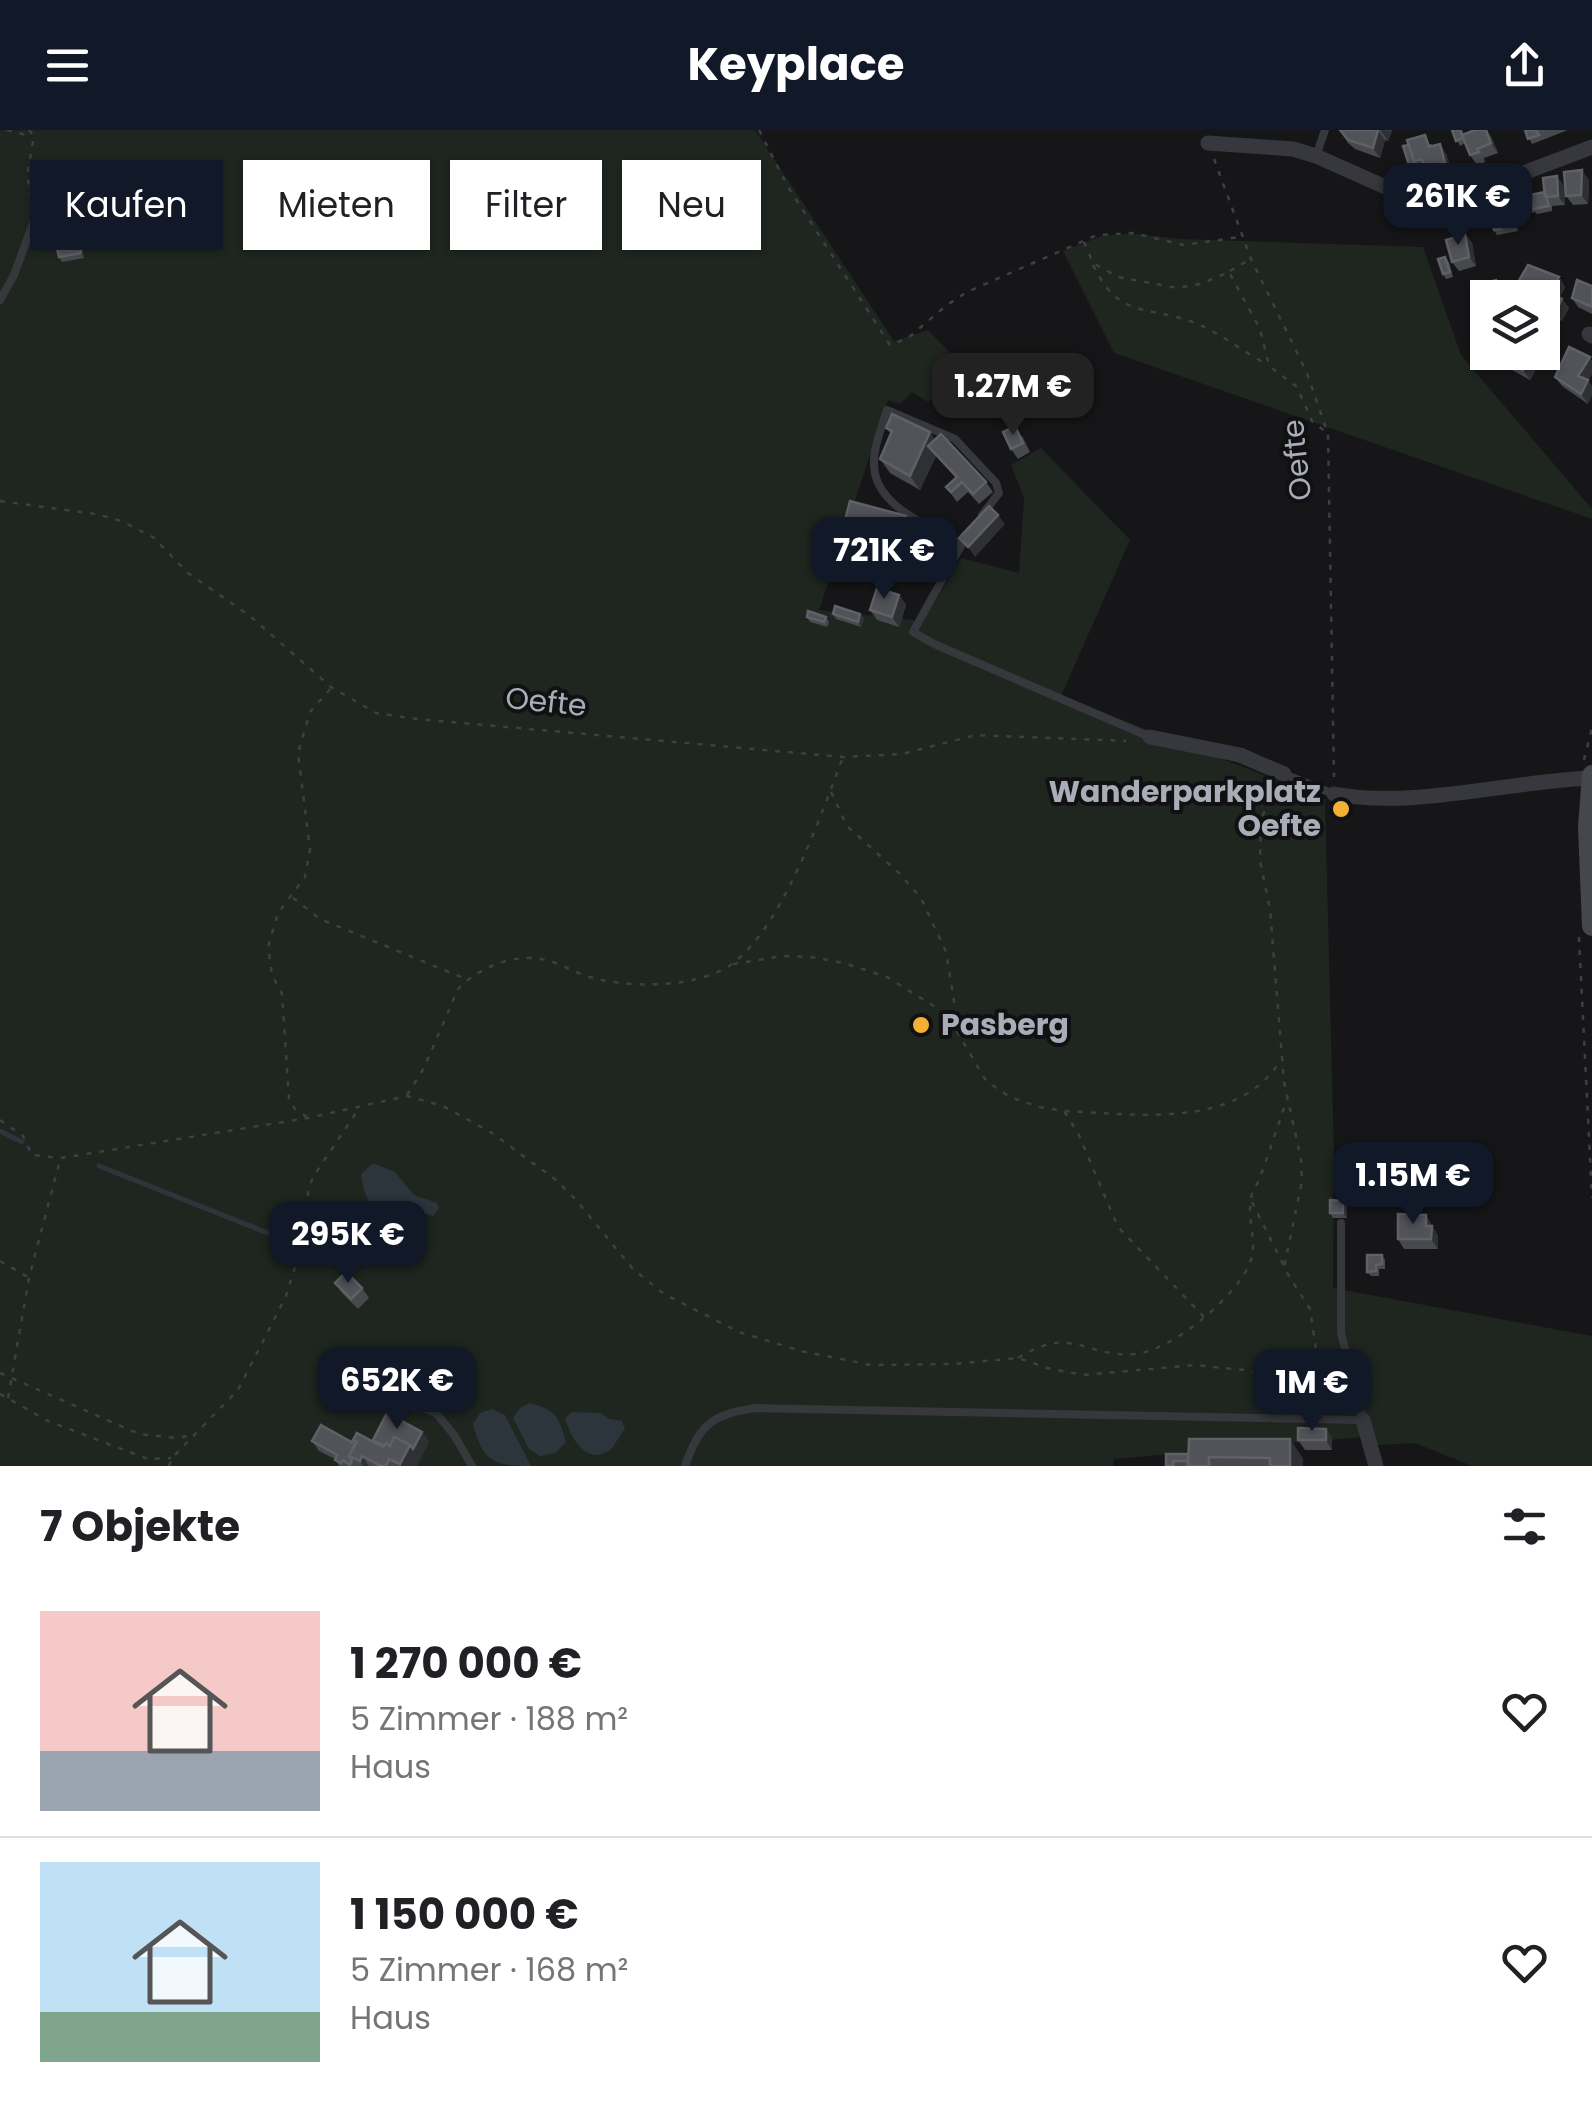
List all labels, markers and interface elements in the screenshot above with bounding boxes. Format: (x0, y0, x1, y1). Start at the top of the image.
text: Keyplace (688, 33, 904, 96)
icon: menu (40, 38, 95, 93)
icon: share (1497, 38, 1552, 93)
chip: Kaufen (30, 160, 223, 250)
chip: Mieten (243, 160, 430, 250)
chip: Filter (450, 160, 602, 250)
chip: Neu (622, 160, 761, 250)
pin: 261K € (1377, 163, 1539, 248)
text: 261K € (1405, 173, 1511, 218)
map controls (1470, 280, 1560, 370)
button: layers (1470, 280, 1560, 370)
pin: 1.27M € (921, 353, 1105, 438)
text: 1.27M € (954, 363, 1072, 408)
street label: Oefte (1271, 417, 1322, 503)
pin: 721K € (803, 517, 965, 602)
text: 721K € (833, 527, 935, 572)
street label: Oefte (503, 676, 589, 727)
place label: Wanderparkplatz Oefte (1048, 770, 1321, 847)
marker: Wanderparkplatz Oefte (1330, 798, 1352, 820)
place label: Pasberg (941, 1003, 1069, 1046)
marker: Pasberg (910, 1014, 932, 1036)
pin: 1.15M € (1321, 1142, 1505, 1227)
text: 1.15M € (1355, 1152, 1471, 1197)
pin: 295K € (267, 1201, 429, 1286)
text: 295K € (291, 1211, 405, 1256)
pin: 652K € (316, 1347, 478, 1432)
pin: 1M € (1253, 1349, 1371, 1434)
text: 652K € (340, 1357, 454, 1402)
text: 1M € (1275, 1359, 1349, 1404)
text: 7 Objekte (40, 1497, 240, 1556)
icon: filters (1497, 1499, 1552, 1554)
text: 1 270 000 € (350, 1634, 582, 1693)
icon: home (120, 1651, 240, 1771)
icon: heart (1497, 1684, 1552, 1739)
text: 5 Zimmer · 188 m² (350, 1696, 628, 1741)
text: Haus (350, 1744, 431, 1789)
text: 1 150 000 € (350, 1885, 579, 1944)
icon: home (120, 1902, 240, 2022)
icon: heart (1497, 1935, 1552, 1990)
text: 5 Zimmer · 168 m² (350, 1947, 628, 1992)
text: Haus (350, 1995, 431, 2040)

